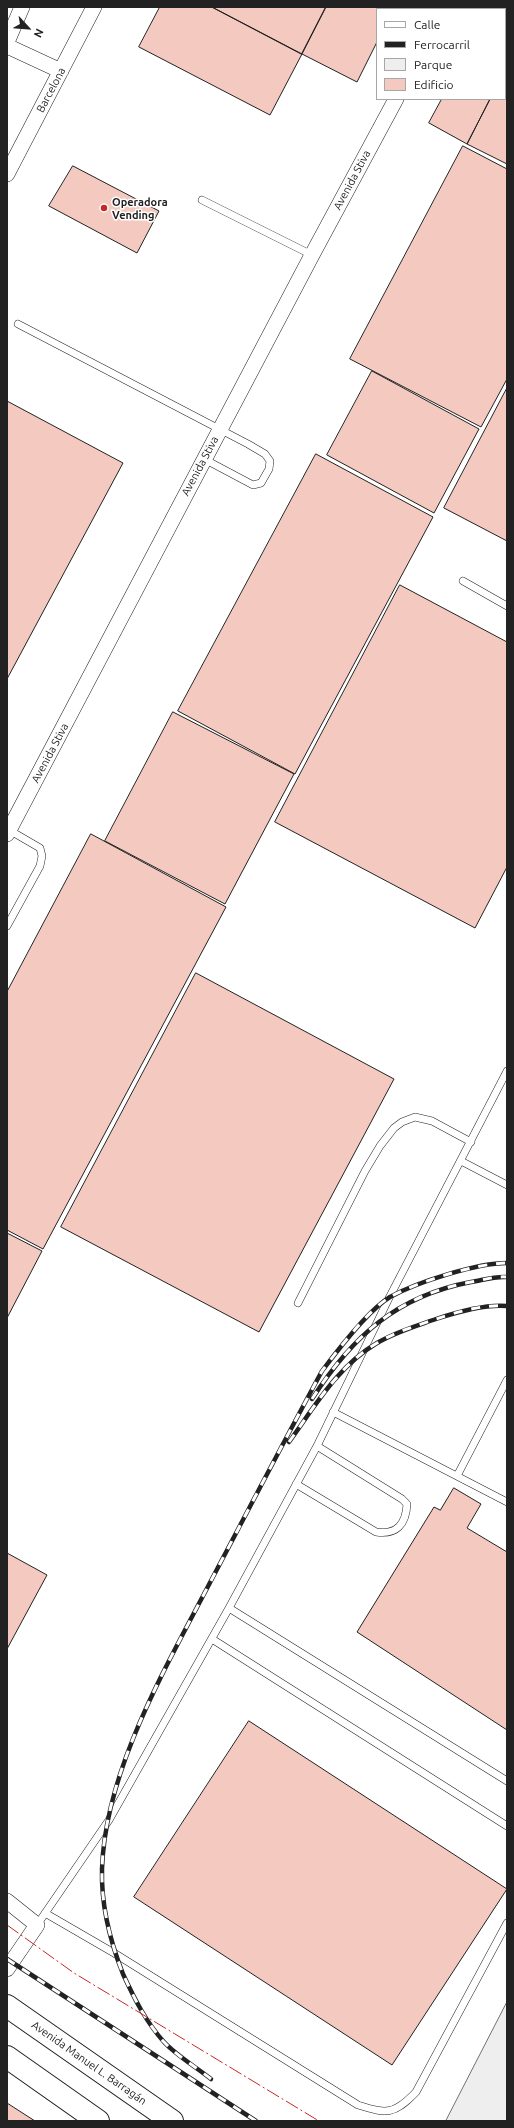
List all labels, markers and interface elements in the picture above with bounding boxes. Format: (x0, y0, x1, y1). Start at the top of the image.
north arrow (8, 8, 48, 48)
legend (376, 8, 506, 100)
text: Calle (414, 18, 440, 31)
text: N (32, 27, 46, 40)
text: Ferrocarril (414, 38, 470, 51)
text: Parque (414, 58, 452, 71)
street label: Barcelona (34, 65, 68, 115)
text: Edificio (414, 78, 454, 91)
street label: Avenida Stiva (331, 148, 373, 212)
place label: Operadora Vending (112, 195, 168, 221)
marker: Operadora Vending (99, 203, 109, 213)
street label: Avenida Stiva (179, 434, 221, 498)
street label: Avenida Stiva (29, 721, 71, 785)
street label: Avenida Manuel L. Barragán (29, 2018, 149, 2108)

